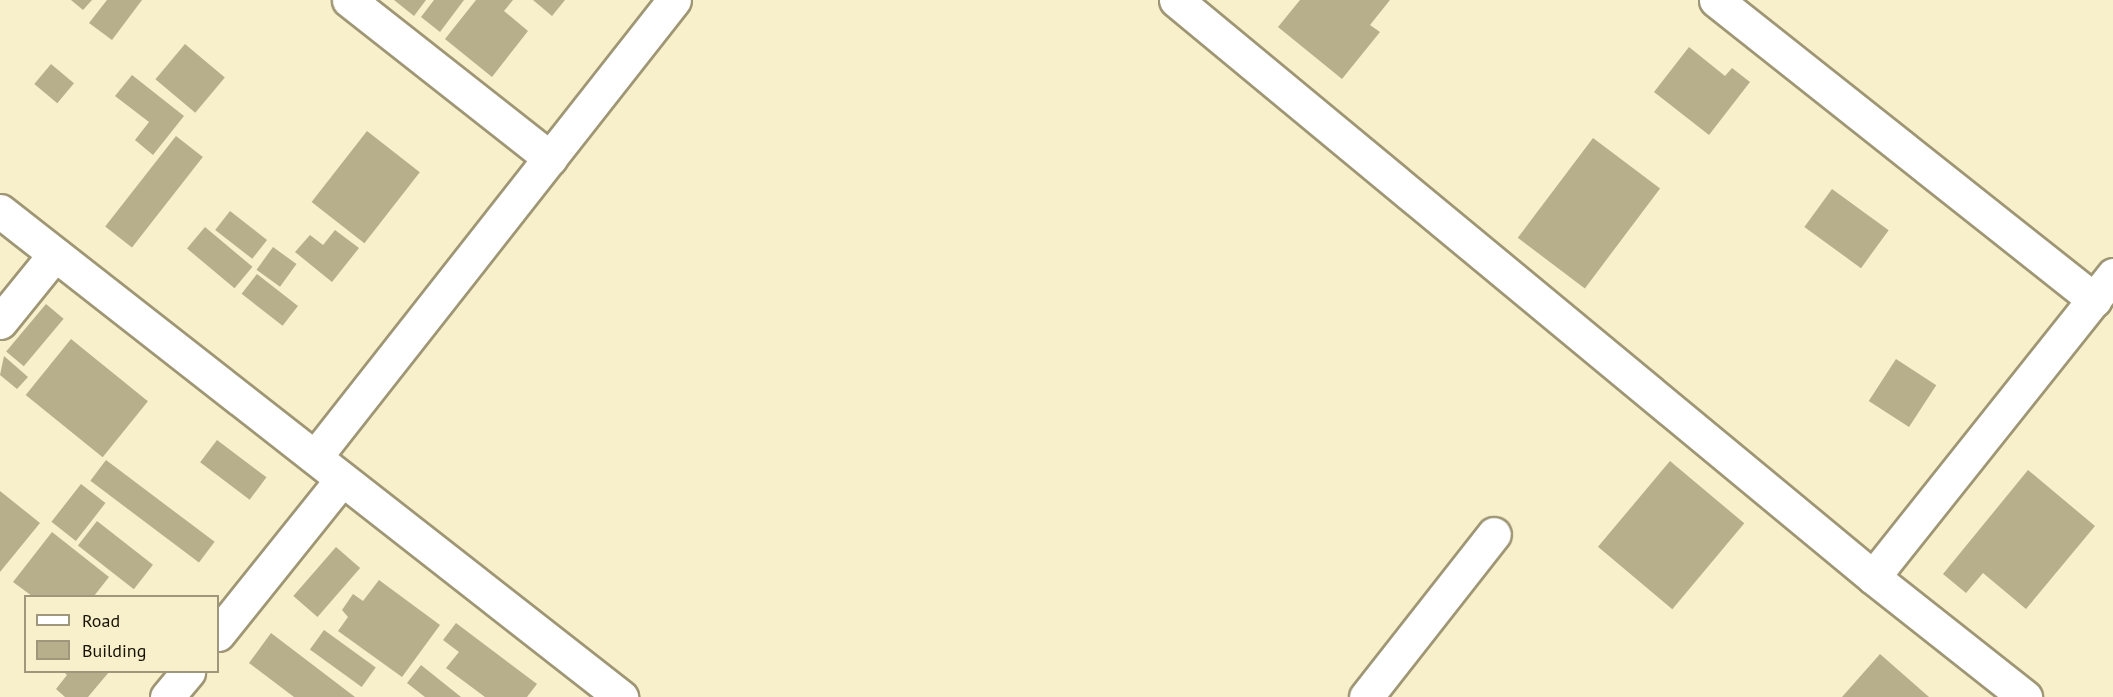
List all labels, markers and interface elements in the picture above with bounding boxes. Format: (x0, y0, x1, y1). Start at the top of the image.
legend (24, 595, 219, 673)
text: Road (82, 609, 120, 632)
text: Building (82, 639, 146, 662)

